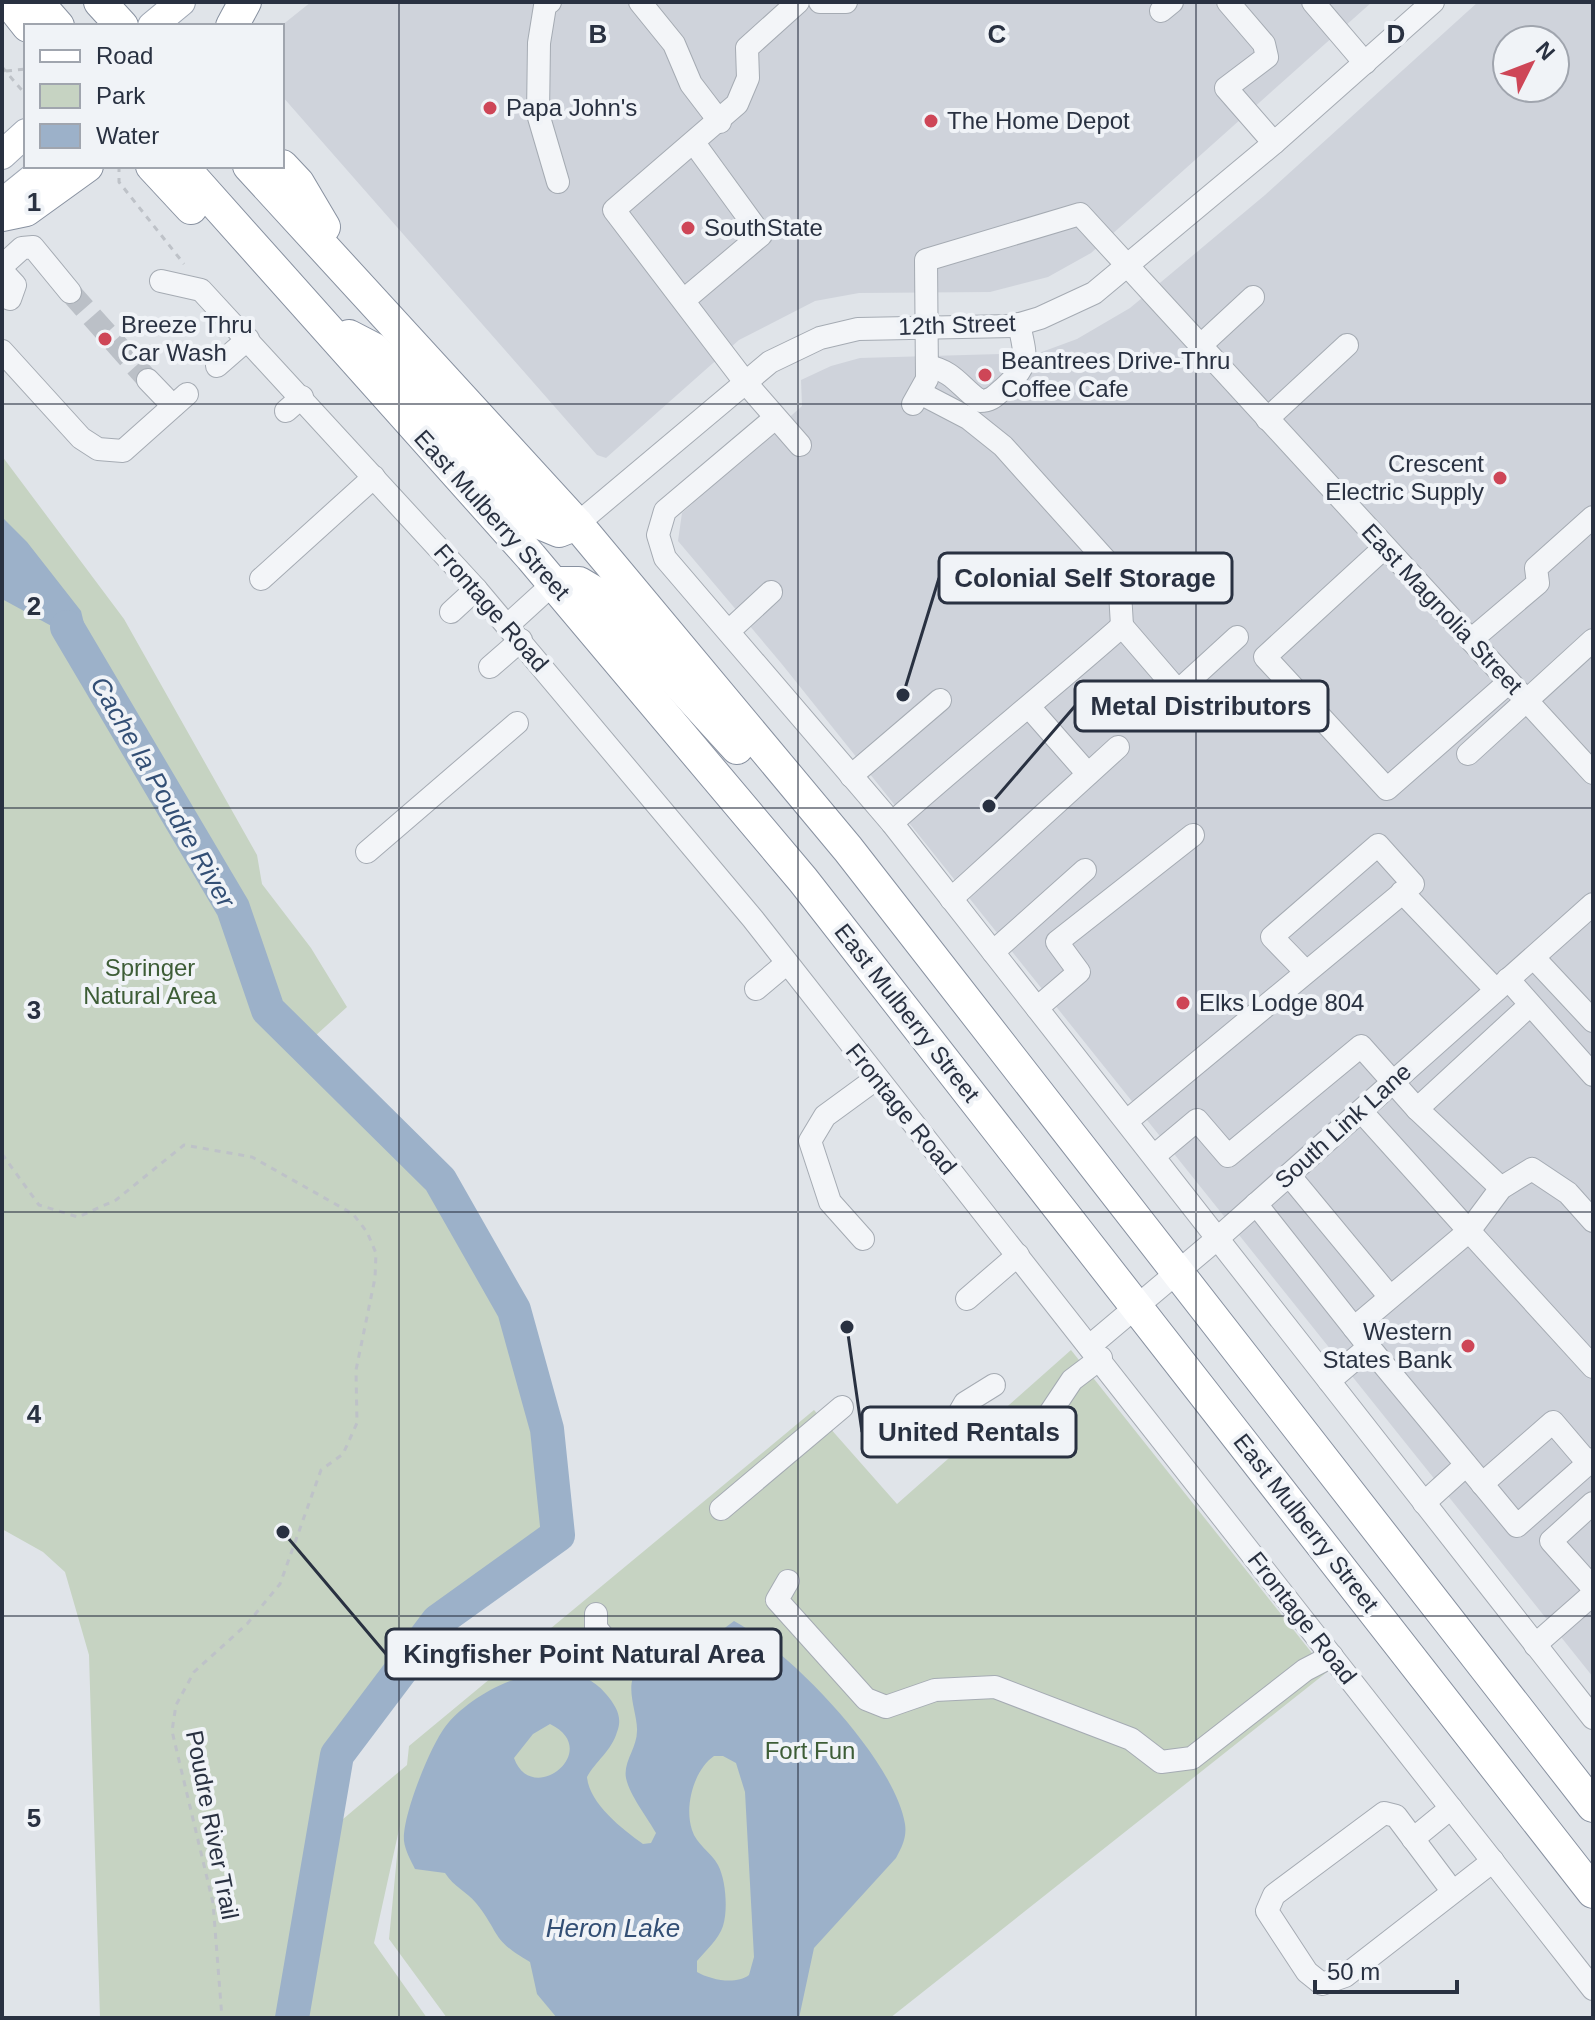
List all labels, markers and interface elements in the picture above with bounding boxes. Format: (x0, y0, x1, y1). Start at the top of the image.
text: B (589, 19, 607, 49)
text: C (988, 19, 1007, 49)
text: D (1387, 19, 1405, 49)
legend (24, 24, 284, 168)
north arrow (1491, 24, 1571, 104)
text: N (1531, 37, 1560, 65)
text: Road (96, 42, 153, 69)
text: Park (96, 82, 146, 109)
place label: Papa John's (506, 94, 637, 121)
marker: Papa John's (481, 99, 499, 117)
place label: The Home Depot (947, 107, 1130, 134)
marker: The Home Depot (922, 112, 940, 130)
text: Water (96, 122, 159, 149)
text: 1 (27, 187, 41, 217)
place label: SouthState (704, 214, 823, 241)
marker: SouthState (679, 219, 697, 237)
street label: 12th Street (898, 309, 1016, 340)
place label: Breeze Thru Car Wash (121, 311, 253, 366)
marker: Breeze Thru Car Wash (96, 330, 114, 348)
place label: Beantrees Drive-Thru Coffee Cafe (1001, 347, 1230, 402)
marker: Beantrees Drive-Thru Coffee Cafe (976, 366, 994, 384)
street label: East Mulberry Street (409, 424, 576, 605)
place label: Crescent Electric Supply (1325, 450, 1484, 505)
marker: Crescent Electric Supply (1491, 469, 1509, 487)
street label: East Magnolia Street (1357, 518, 1528, 700)
street label: Frontage Road (429, 538, 554, 677)
callout: Colonial Self Storage (939, 553, 1232, 603)
text: Colonial Self Storage (954, 563, 1216, 593)
text: 2 (27, 591, 41, 621)
water label: Cache la Poudre River (85, 671, 242, 914)
callout: Metal Distributors (1075, 681, 1328, 731)
text: Metal Distributors (1090, 691, 1312, 721)
street label: East Mulberry Street (829, 918, 986, 1107)
park label: Springer Natural Area (83, 954, 217, 1009)
place label: Elks Lodge 804 (1199, 989, 1364, 1016)
marker: Elks Lodge 804 (1174, 994, 1192, 1012)
text: 3 (27, 995, 41, 1025)
street label: Frontage Road (841, 1038, 962, 1179)
street label: South Link Lane (1269, 1058, 1416, 1194)
place label: Western States Bank (1323, 1318, 1453, 1373)
marker: Western States Bank (1459, 1337, 1477, 1355)
text: 4 (27, 1399, 42, 1429)
callout: United Rentals (862, 1407, 1076, 1457)
text: United Rentals (878, 1417, 1060, 1447)
street label: East Mulberry Street (1228, 1428, 1385, 1617)
street label: Frontage Road (1242, 1546, 1362, 1689)
callout: Kingfisher Point Natural Area (386, 1629, 781, 1679)
text: Kingfisher Point Natural Area (403, 1639, 765, 1669)
street label: Poudre River Trail (181, 1728, 244, 1922)
park label: Fort Fun (765, 1737, 855, 1764)
text: 5 (27, 1803, 41, 1833)
water label: Heron Lake (546, 1913, 680, 1943)
scale bar (1315, 1944, 1457, 1994)
text: 50 m (1327, 1958, 1380, 1985)

